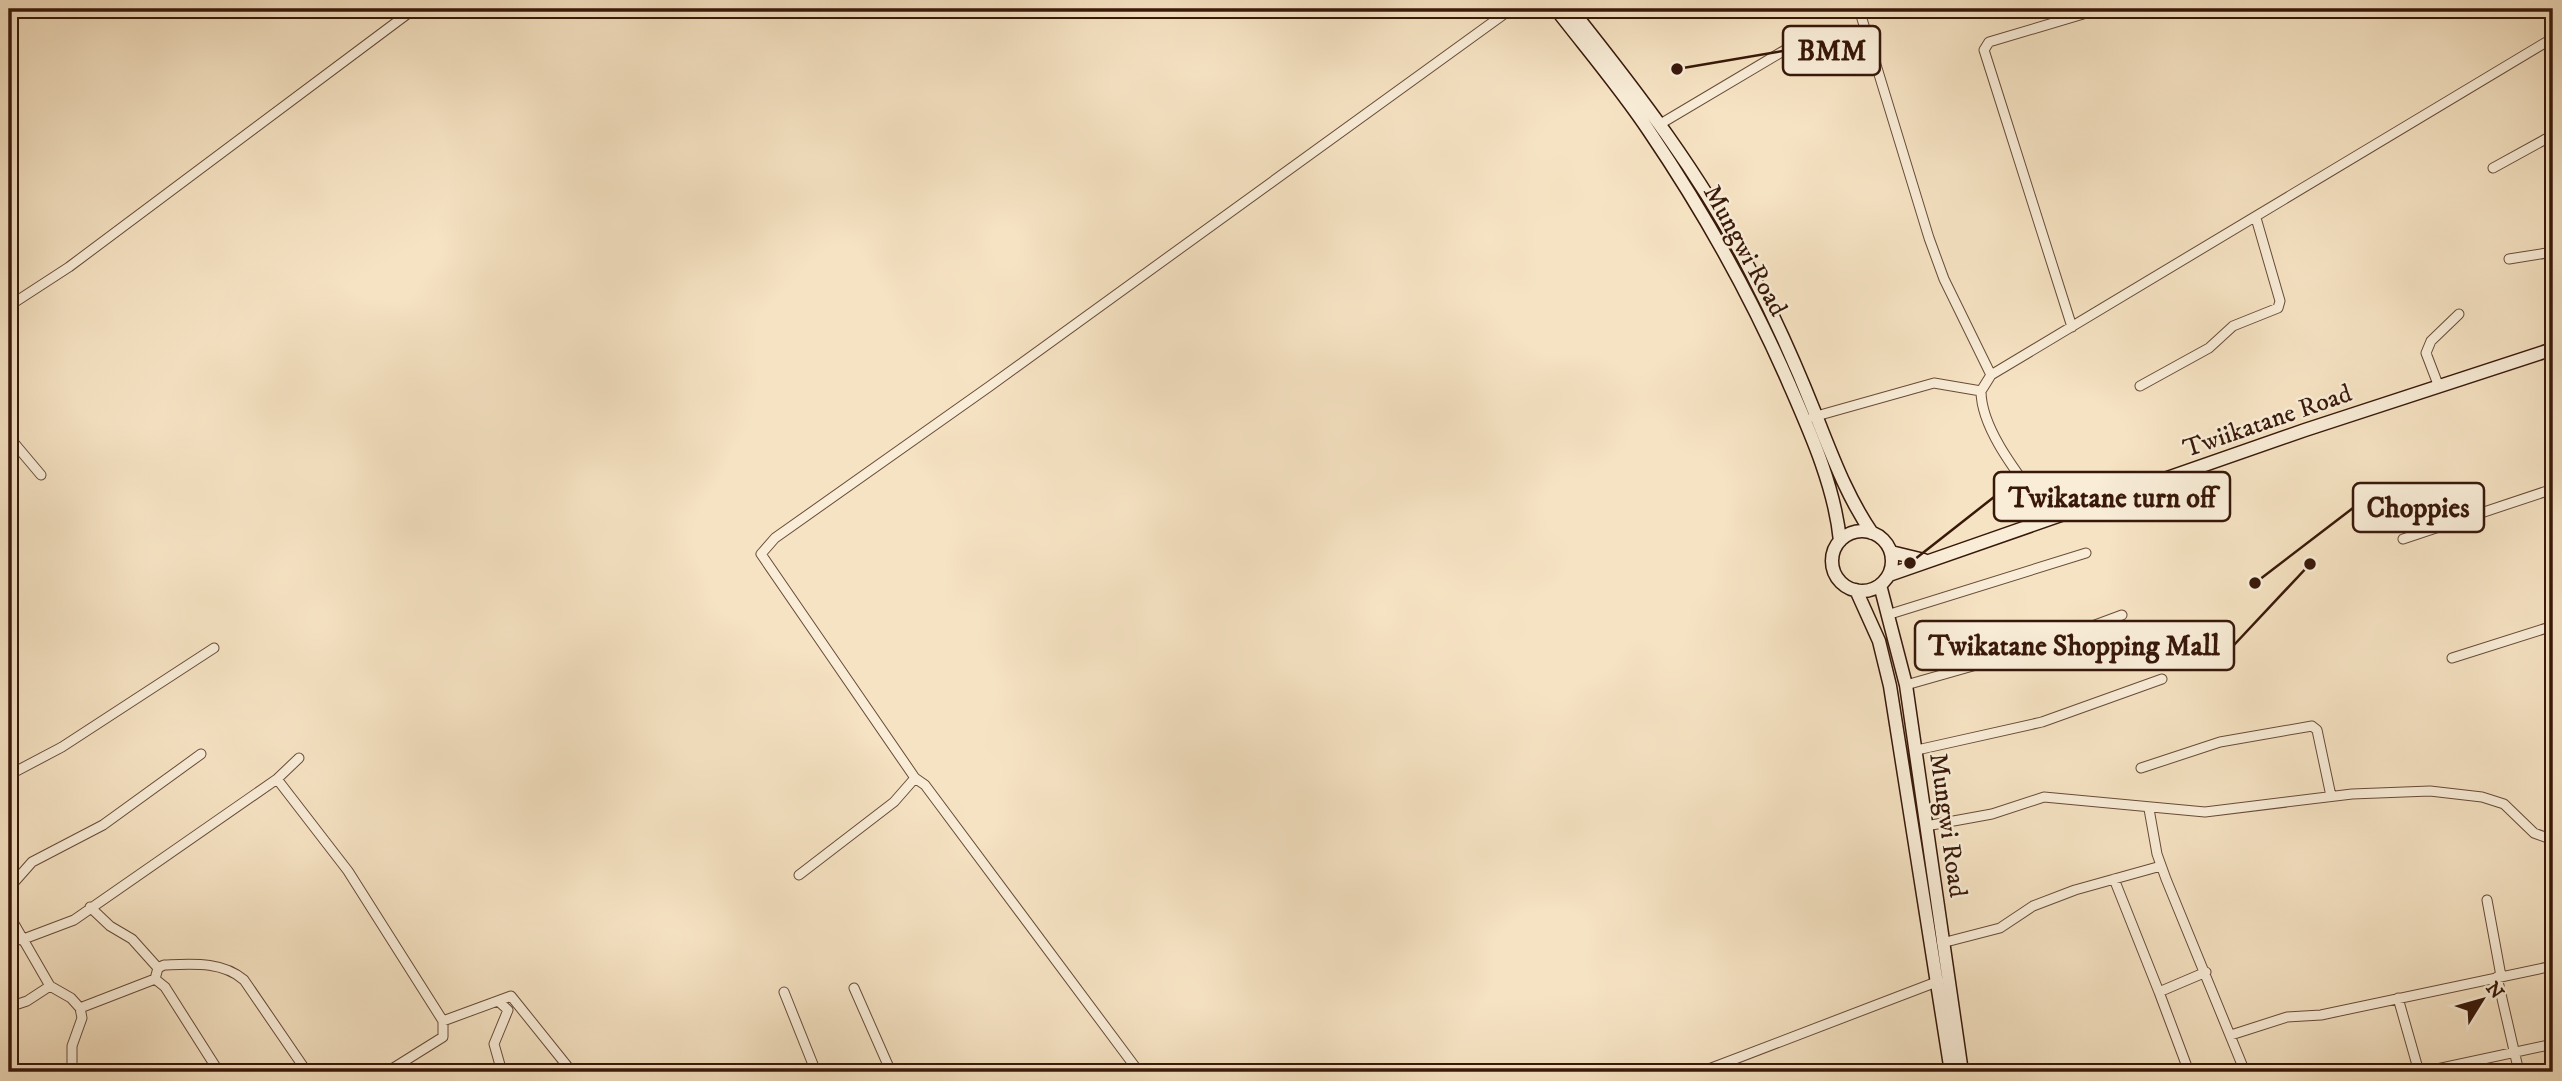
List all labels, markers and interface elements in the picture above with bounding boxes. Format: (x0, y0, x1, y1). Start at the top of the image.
callout: BMM (1783, 26, 1880, 75)
text: BMM (1798, 34, 1866, 69)
street label: Mungwi Road (1695, 179, 1794, 322)
street label: Twiikatane Road (2179, 377, 2356, 466)
callout: Twikatane turn off (1994, 472, 2230, 521)
text: Twikatane turn off (2007, 481, 2221, 516)
callout: Choppies (2353, 483, 2484, 532)
text: Choppies (2366, 491, 2470, 526)
callout: Twikatane Shopping Mall (1915, 621, 2234, 670)
text: Twikatane Shopping Mall (1927, 629, 2220, 664)
street label: Mungwi Road (1921, 751, 1974, 900)
north arrow (2446, 965, 2516, 1036)
text: N (2480, 978, 2508, 1004)

